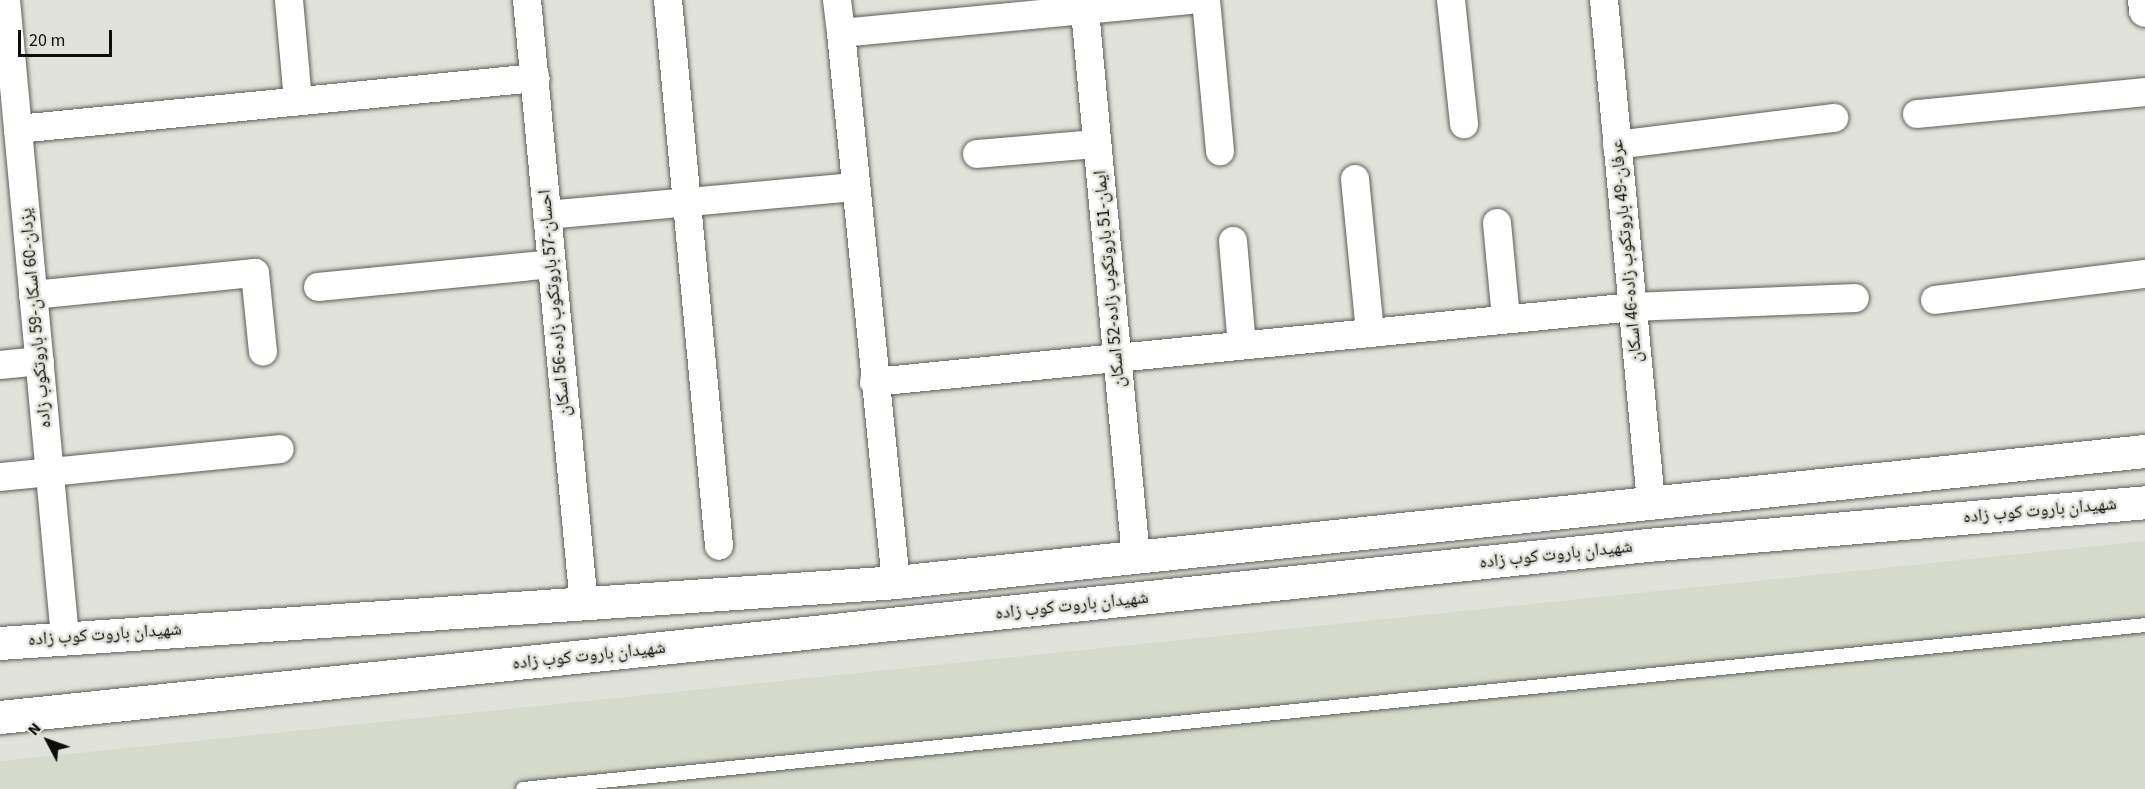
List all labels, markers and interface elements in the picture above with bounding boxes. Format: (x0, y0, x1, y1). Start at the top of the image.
scale bar (21, 18, 116, 56)
text: 20 m (29, 28, 65, 53)
street label: عرفان-49 باروتکوب زاده-46 اسکان (1606, 139, 1648, 363)
street label: ایمان-51 باروتکوب زاده-52 اسکان (1090, 170, 1130, 388)
street label: احسان-57 باروتکوب زاده-56 اسکان (534, 189, 576, 417)
street label: يزدان-60 اسکان-59 باروتکوب زاده (16, 207, 56, 429)
street label: شهیدان باروت کوب زاده (1962, 494, 2118, 528)
street label: شهیدان باروت کوب زاده (1478, 536, 1634, 574)
street label: شهیدان باروت کوب زاده (994, 587, 1150, 625)
street label: شهیدان باروت کوب زاده (27, 619, 183, 651)
street label: شهیدان باروت کوب زاده (511, 637, 667, 675)
north arrow (18, 711, 78, 771)
text: N (23, 718, 46, 740)

